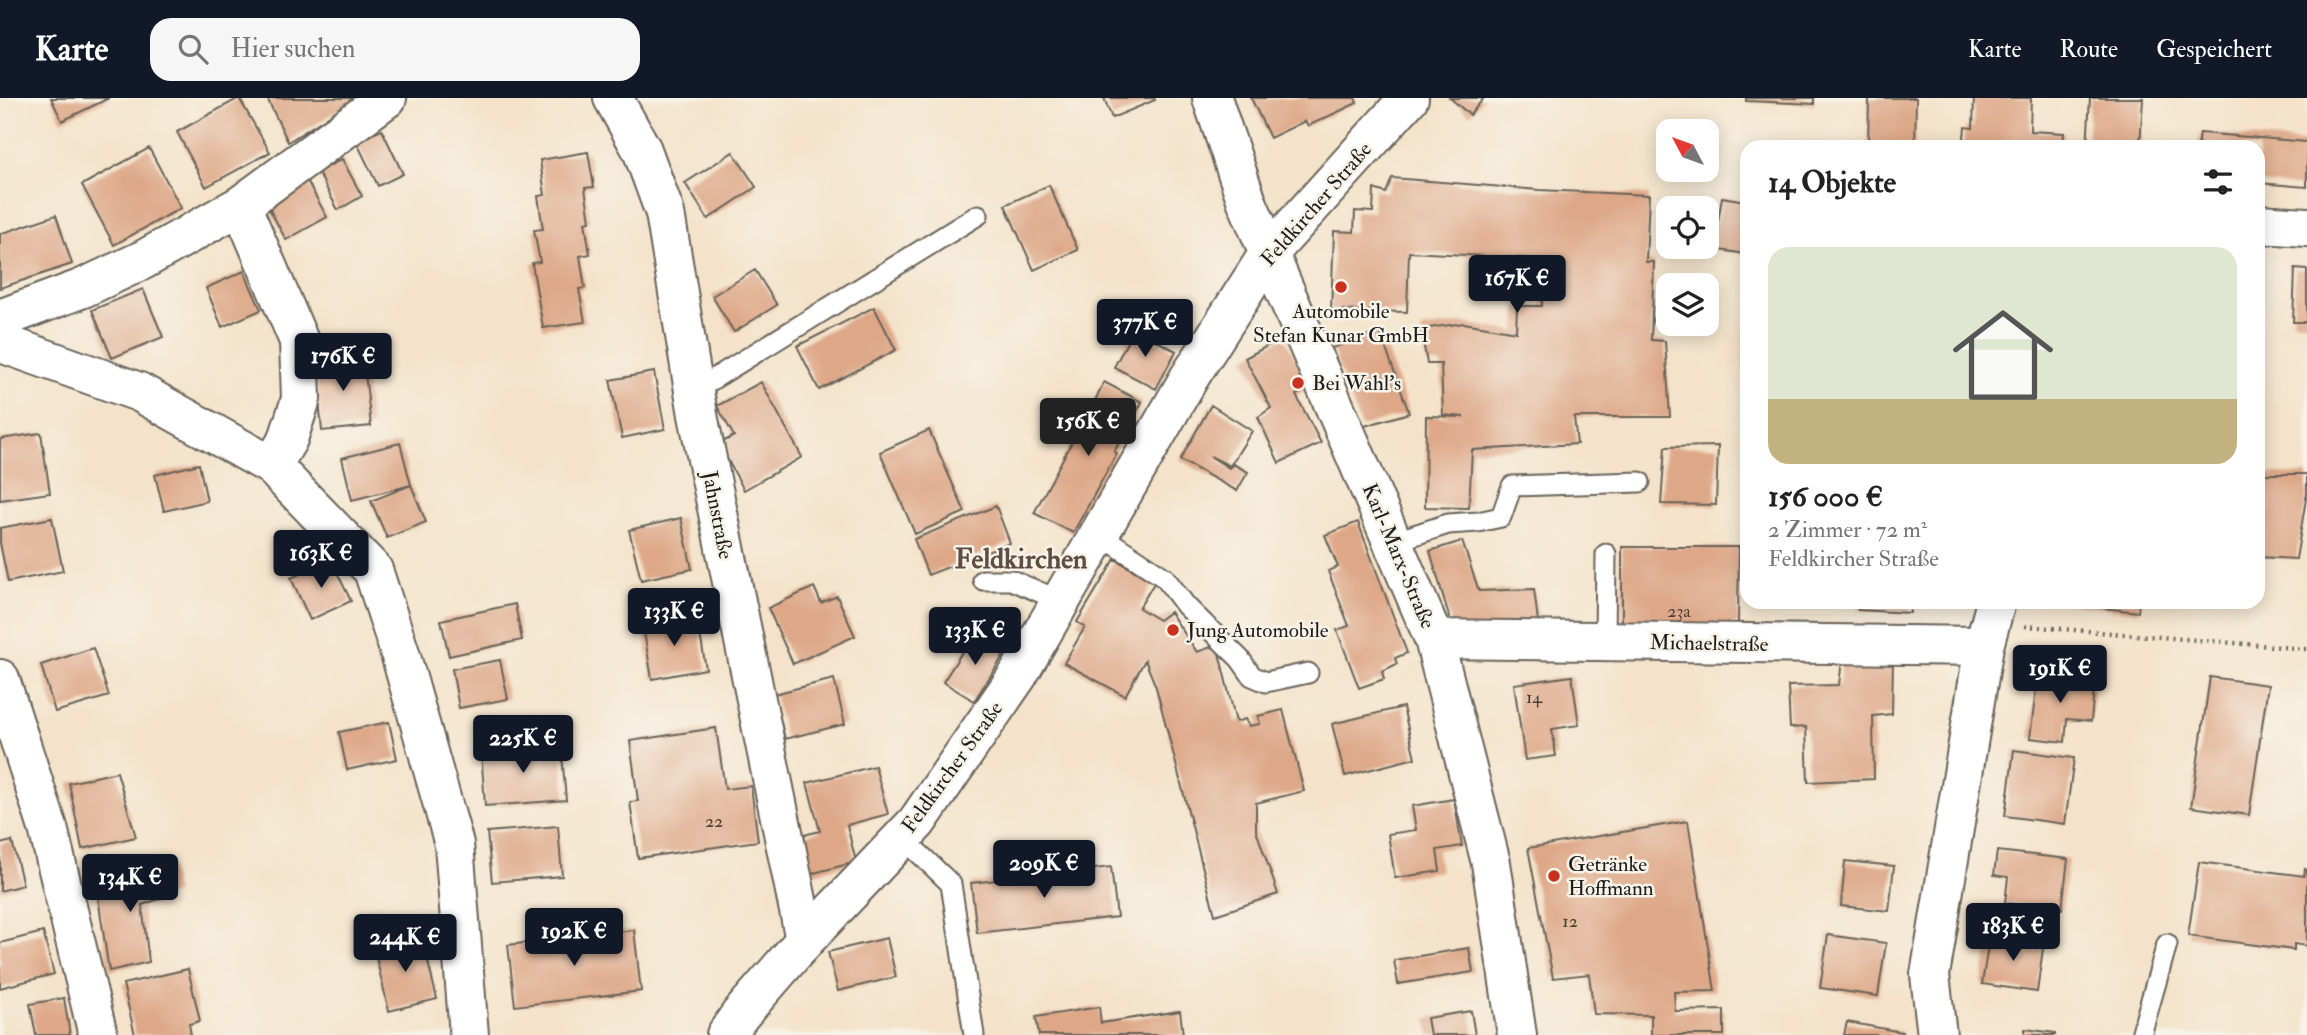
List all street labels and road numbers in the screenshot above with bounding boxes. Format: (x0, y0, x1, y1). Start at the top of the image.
street label: Feldkircher Straße (1255, 136, 1378, 272)
street label: Jahnstraße (696, 468, 739, 562)
street label: Karl-Marx-Straße (1356, 479, 1441, 633)
street label: Michaelstraße (1649, 629, 1769, 658)
street label: Feldkircher Straße (896, 696, 1009, 838)

